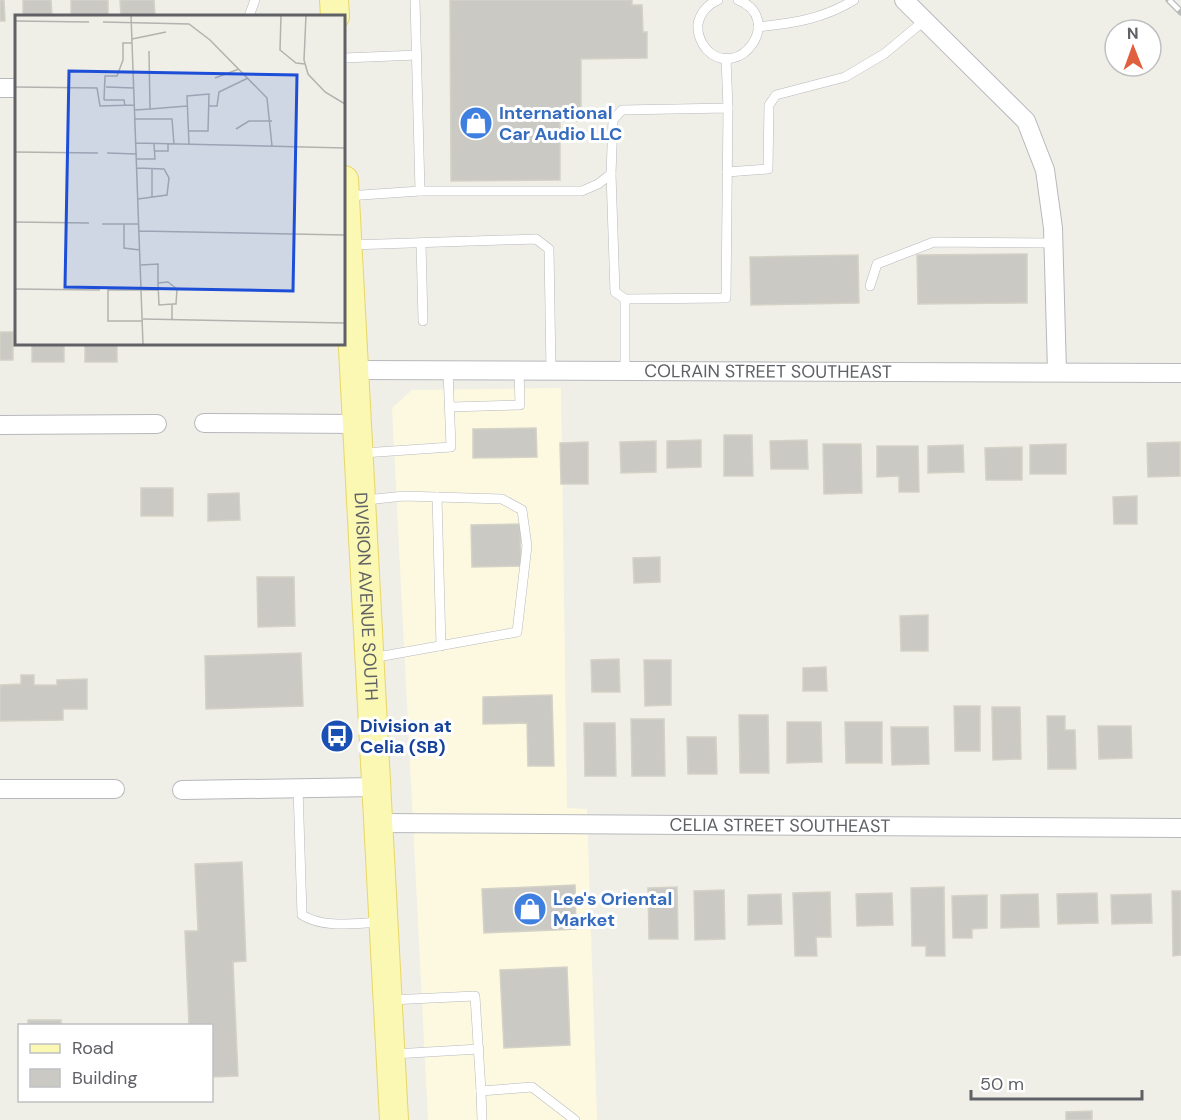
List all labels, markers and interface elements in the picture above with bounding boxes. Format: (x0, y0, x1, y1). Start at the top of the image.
inset map (15, 15, 345, 345)
north arrow (1103, 18, 1163, 78)
text: N (1127, 23, 1139, 44)
place label: International Car Audio LLC (499, 101, 622, 146)
shop icon: International Car Audio LLC (458, 105, 494, 141)
street label: COLRAIN STREET SOUTHEAST (644, 359, 892, 384)
street label: DIVISION AVENUE SOUTH (349, 491, 384, 701)
place label: Division at Celia (SB) (360, 714, 452, 759)
bus stop icon: Division at Celia (SB) (319, 718, 355, 754)
street label: CELIA STREET SOUTHEAST (670, 813, 890, 838)
place label: Lee's Oriental Market (553, 887, 672, 932)
shop icon: Lee's Oriental Market (512, 891, 548, 927)
legend (18, 1024, 213, 1102)
text: Road (72, 1036, 114, 1060)
scale bar (971, 1063, 1142, 1101)
text: Building (72, 1066, 137, 1090)
text: 50 m (980, 1072, 1024, 1096)

